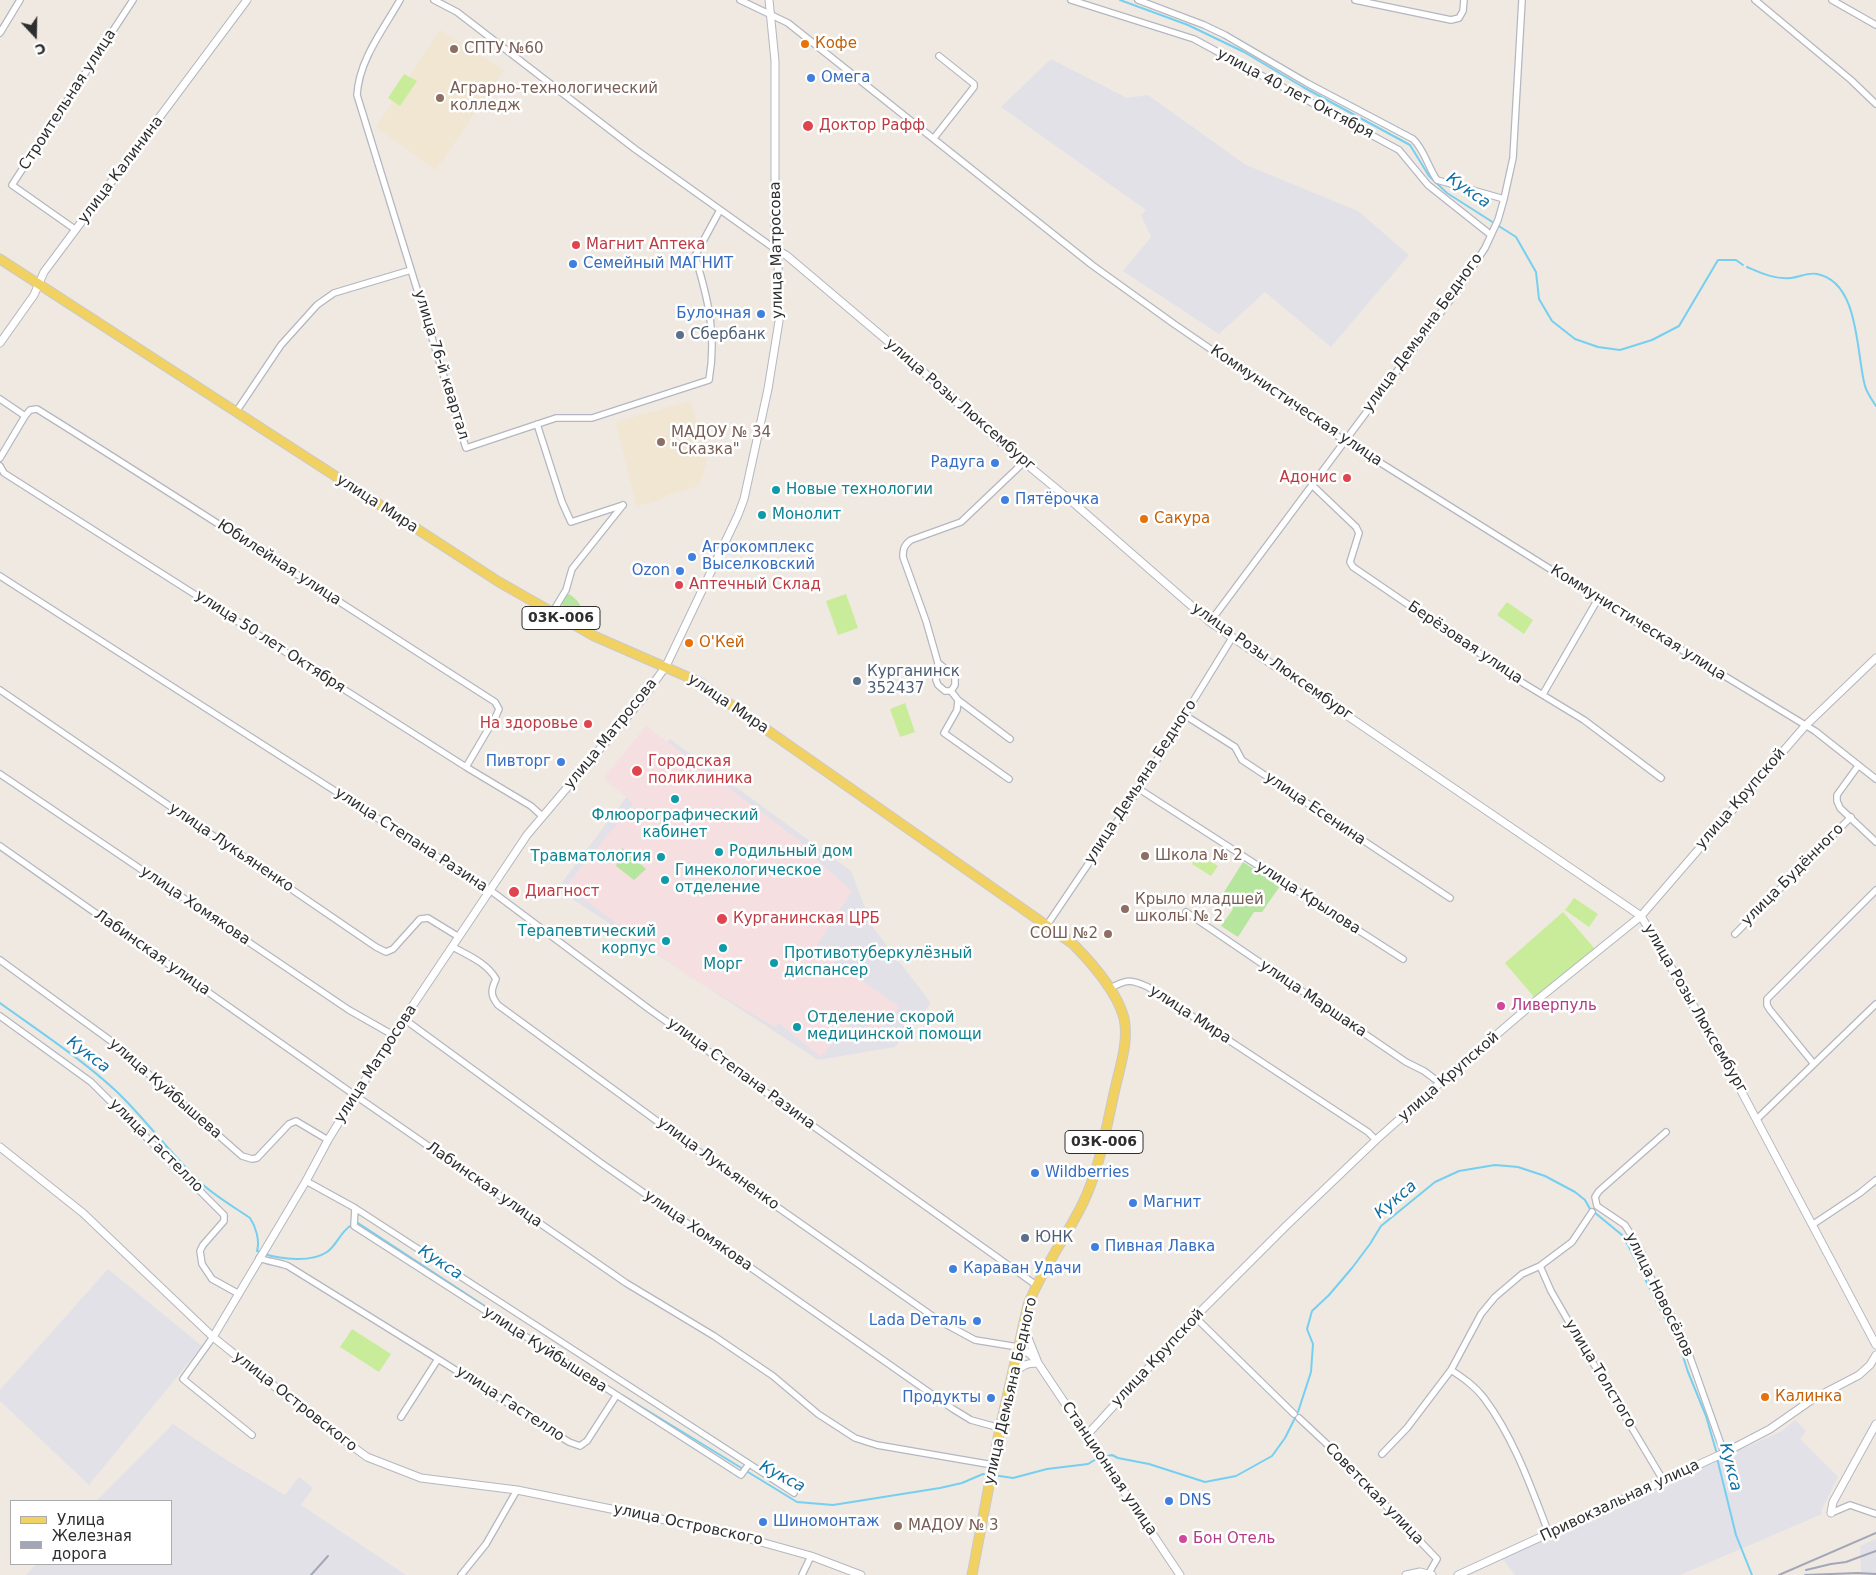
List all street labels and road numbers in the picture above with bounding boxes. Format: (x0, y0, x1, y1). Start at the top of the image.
street label: Строительная улица (16, 26, 120, 174)
street label: улица 40 лет Октября (1214, 45, 1376, 143)
street label: улица Калинина (75, 113, 167, 227)
street label: улица Матросова (767, 181, 787, 319)
street label: улица Демьяна Бедного (1359, 250, 1487, 416)
street label: улица 76-й квартал (410, 288, 472, 442)
street label: улица Розы Люксембург (881, 335, 1039, 475)
street label: Коммунистическая улица (1207, 342, 1385, 470)
street label: улица Мира (333, 471, 421, 537)
street label: Юбилейная улица (214, 516, 344, 610)
street label: Коммунистическая улица (1547, 561, 1729, 685)
street label: улица 50 лет Октября (192, 587, 348, 697)
street label: Берёзовая улица (1404, 598, 1526, 688)
street label: улица Розы Люксембург (1188, 599, 1356, 725)
road number: 03К-006 (522, 606, 600, 630)
street label: улица Мира (684, 670, 772, 738)
street label: улица Матросова (561, 675, 661, 793)
street label: улица Демьяна Бедного (1081, 696, 1201, 868)
street label: улица Крупской (1692, 745, 1790, 853)
street label: улица Есенина (1261, 769, 1369, 849)
street label: улица Степана Разина (331, 784, 491, 896)
street label: улица Лукьяненко (165, 800, 297, 896)
street label: улица Будённого (1738, 820, 1848, 930)
street label: улица Крылова (1252, 857, 1364, 939)
street label: улица Хомякова (137, 863, 253, 949)
street label: Лабинская улица (91, 906, 213, 1000)
street label: улица Розы Люксембург (1639, 921, 1751, 1097)
street label: улица Маршака (1256, 957, 1370, 1041)
street label: улица Мира (1146, 982, 1234, 1048)
street label: улица Матросова (331, 1001, 421, 1127)
street label: улица Степана Разина (663, 1014, 819, 1134)
street label: улица Крупской (1395, 1028, 1503, 1126)
street label: улица Куйбышева (105, 1035, 225, 1143)
street label: улица Гастелло (105, 1095, 207, 1197)
street label: улица Лукьяненко (653, 1114, 783, 1214)
road number: 03К-006 (1065, 1130, 1143, 1154)
street label: Лабинская улица (423, 1138, 545, 1232)
street label: улица Хомякова (640, 1187, 756, 1275)
street label: улица Новосёлов (1621, 1230, 1697, 1360)
street label: улица Демьяна Бедного (981, 1295, 1041, 1487)
street label: улица Куйбышева (480, 1303, 610, 1397)
street label: улица Крупской (1108, 1305, 1208, 1411)
street label: улица Толстого (1560, 1316, 1640, 1432)
street label: улица Островского (229, 1348, 361, 1456)
street label: улица Гастелло (453, 1362, 567, 1446)
street label: Станционная улица (1057, 1399, 1161, 1539)
street label: Советская улица (1321, 1439, 1427, 1549)
street label: Привокзальная улица (1538, 1456, 1702, 1546)
street label: улица Островского (612, 1500, 764, 1550)

